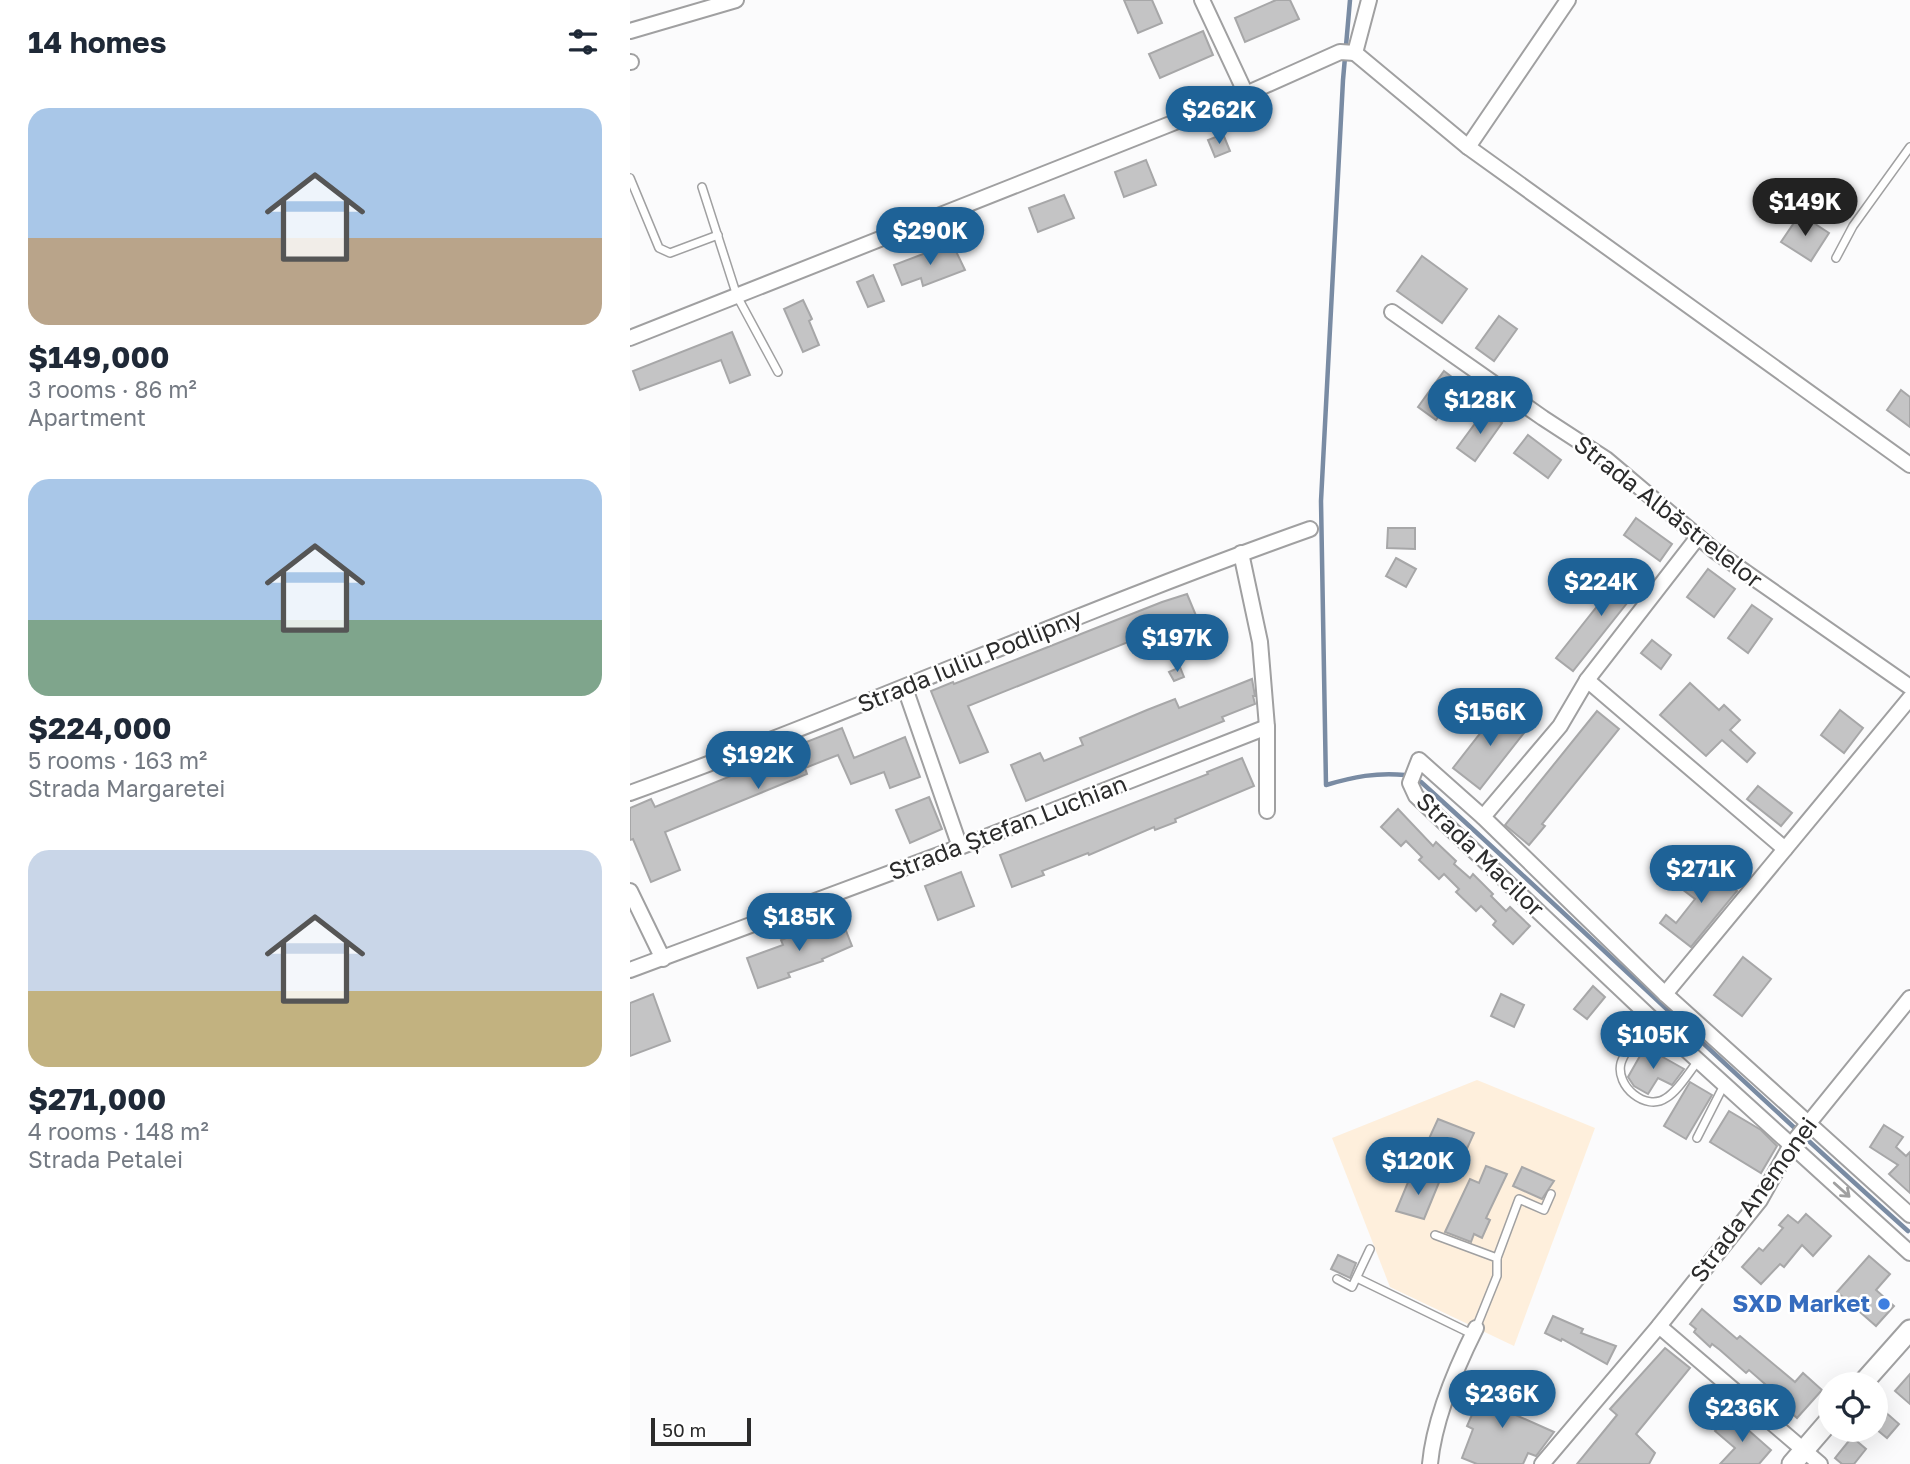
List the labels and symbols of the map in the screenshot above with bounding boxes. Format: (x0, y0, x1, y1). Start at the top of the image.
pin: $262K (1170, 86, 1268, 146)
pin: $149K (1756, 178, 1854, 238)
pin: $290K (881, 208, 979, 267)
pin: $128K (1431, 376, 1529, 436)
street label: Strada Albăstrelelor (1569, 428, 1769, 593)
pin: $224K (1552, 558, 1650, 618)
street label: Strada Iuliu Podlipny (853, 601, 1086, 718)
pin: $197K (1128, 614, 1226, 674)
pin: $156K (1441, 688, 1539, 748)
pin: $192K (709, 732, 807, 791)
street label: Strada Ștefan Luchian (884, 768, 1131, 886)
street label: Strada Macilor (1411, 786, 1551, 922)
pin: $271K (1652, 846, 1750, 905)
pin: $185K (750, 894, 848, 953)
pin: $105K (1604, 1012, 1702, 1071)
street label: Strada Anemonei (1683, 1111, 1822, 1287)
pin: $120K (1369, 1138, 1467, 1197)
one-way arrow (1833, 1182, 1851, 1198)
place label: SXD Market (1732, 1288, 1870, 1317)
marker: SXD Market (1876, 1296, 1892, 1312)
pin: $236K (1453, 1370, 1551, 1430)
pin: $236K (1693, 1384, 1791, 1444)
scale bar (651, 1415, 751, 1447)

